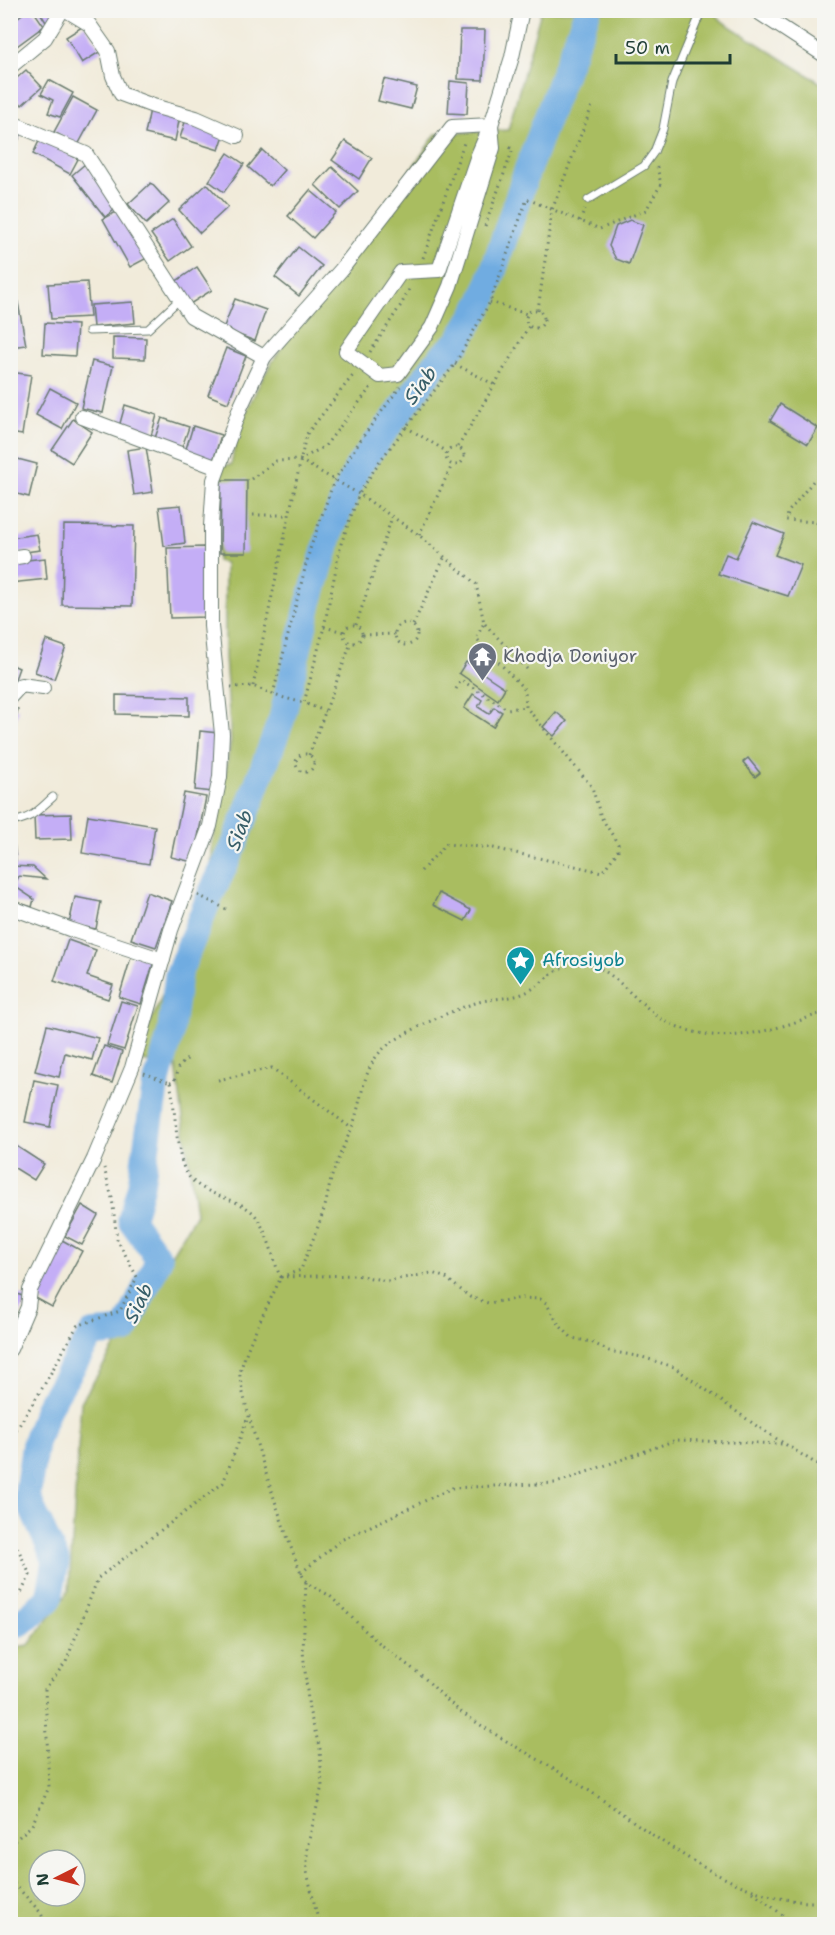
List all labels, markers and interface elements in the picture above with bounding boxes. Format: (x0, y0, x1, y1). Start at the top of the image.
scale bar (616, 27, 730, 65)
text: 50 m (625, 36, 670, 60)
water label: Siab (397, 361, 443, 409)
temple icon: Khodja Doniyor (466, 640, 498, 682)
place label: Khodja Doniyor (503, 644, 637, 668)
water label: Siab (219, 806, 259, 854)
place icon: Afrosiyob (505, 944, 537, 986)
place label: Afrosiyob (542, 948, 625, 972)
water label: Siab (117, 1279, 159, 1327)
north arrow (27, 1848, 87, 1908)
text: N (31, 1872, 54, 1887)

